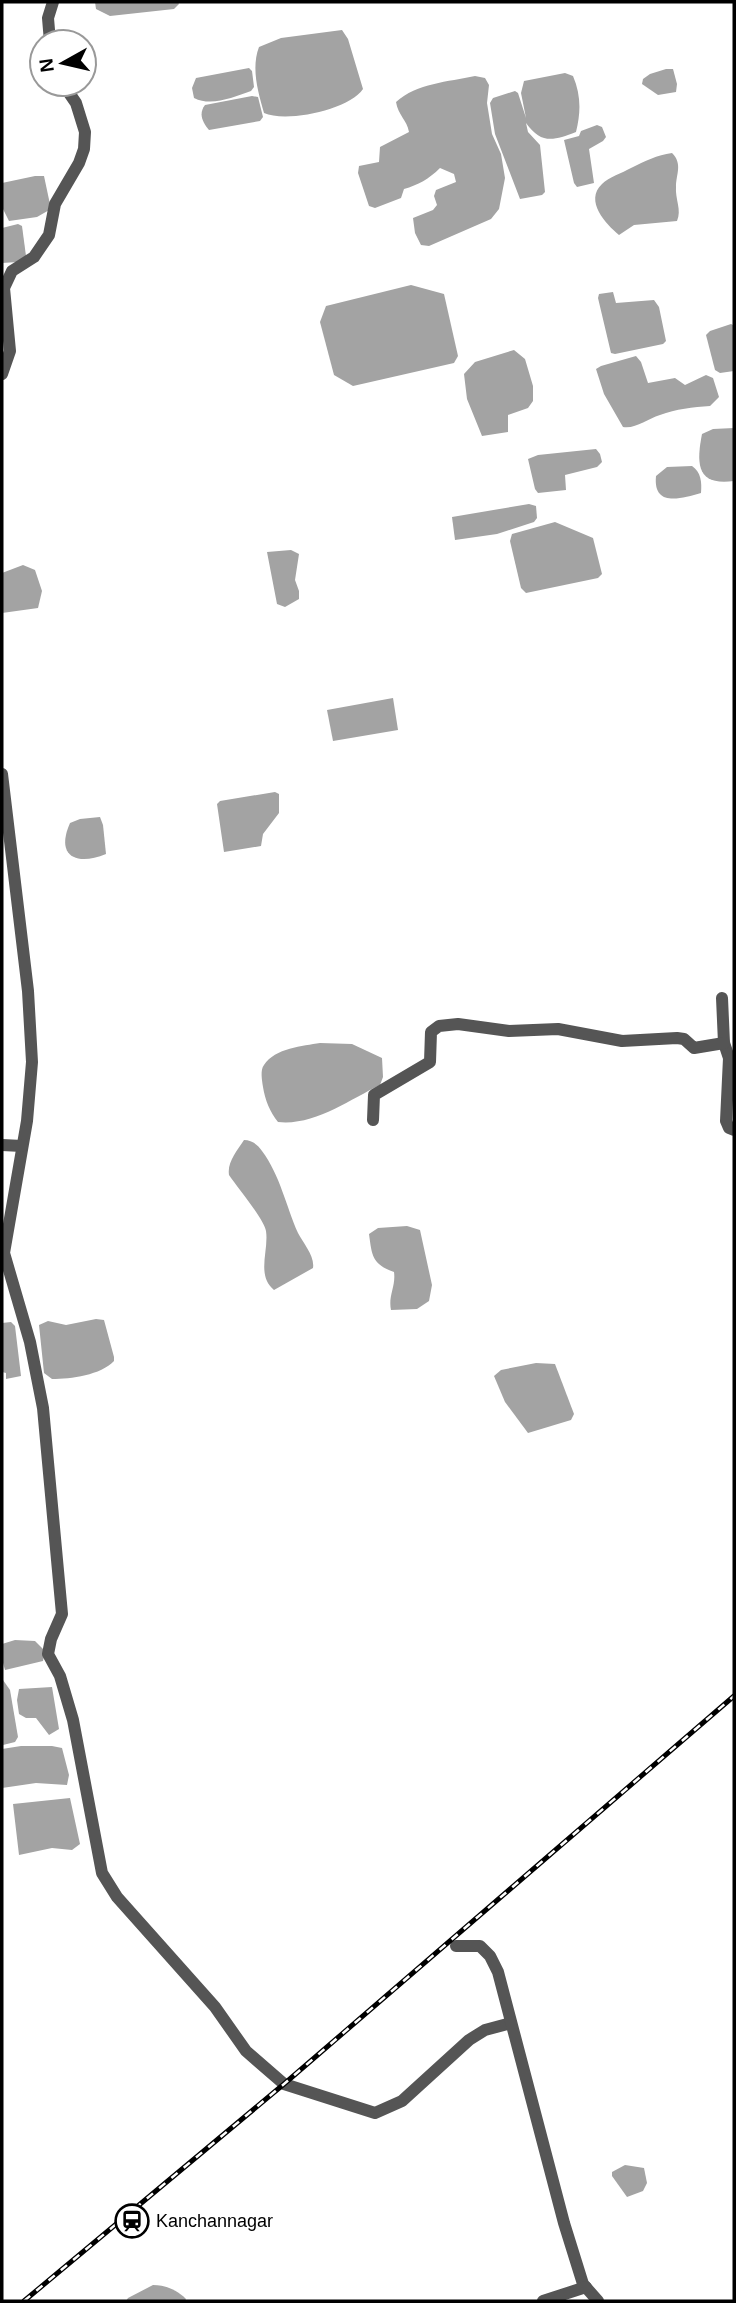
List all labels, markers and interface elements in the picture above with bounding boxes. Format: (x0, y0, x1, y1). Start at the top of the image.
north arrow (28, 28, 98, 98)
text: N (35, 57, 58, 74)
station icon: Kanchannagar (113, 2202, 151, 2240)
place label: Kanchannagar (156, 2211, 273, 2231)

